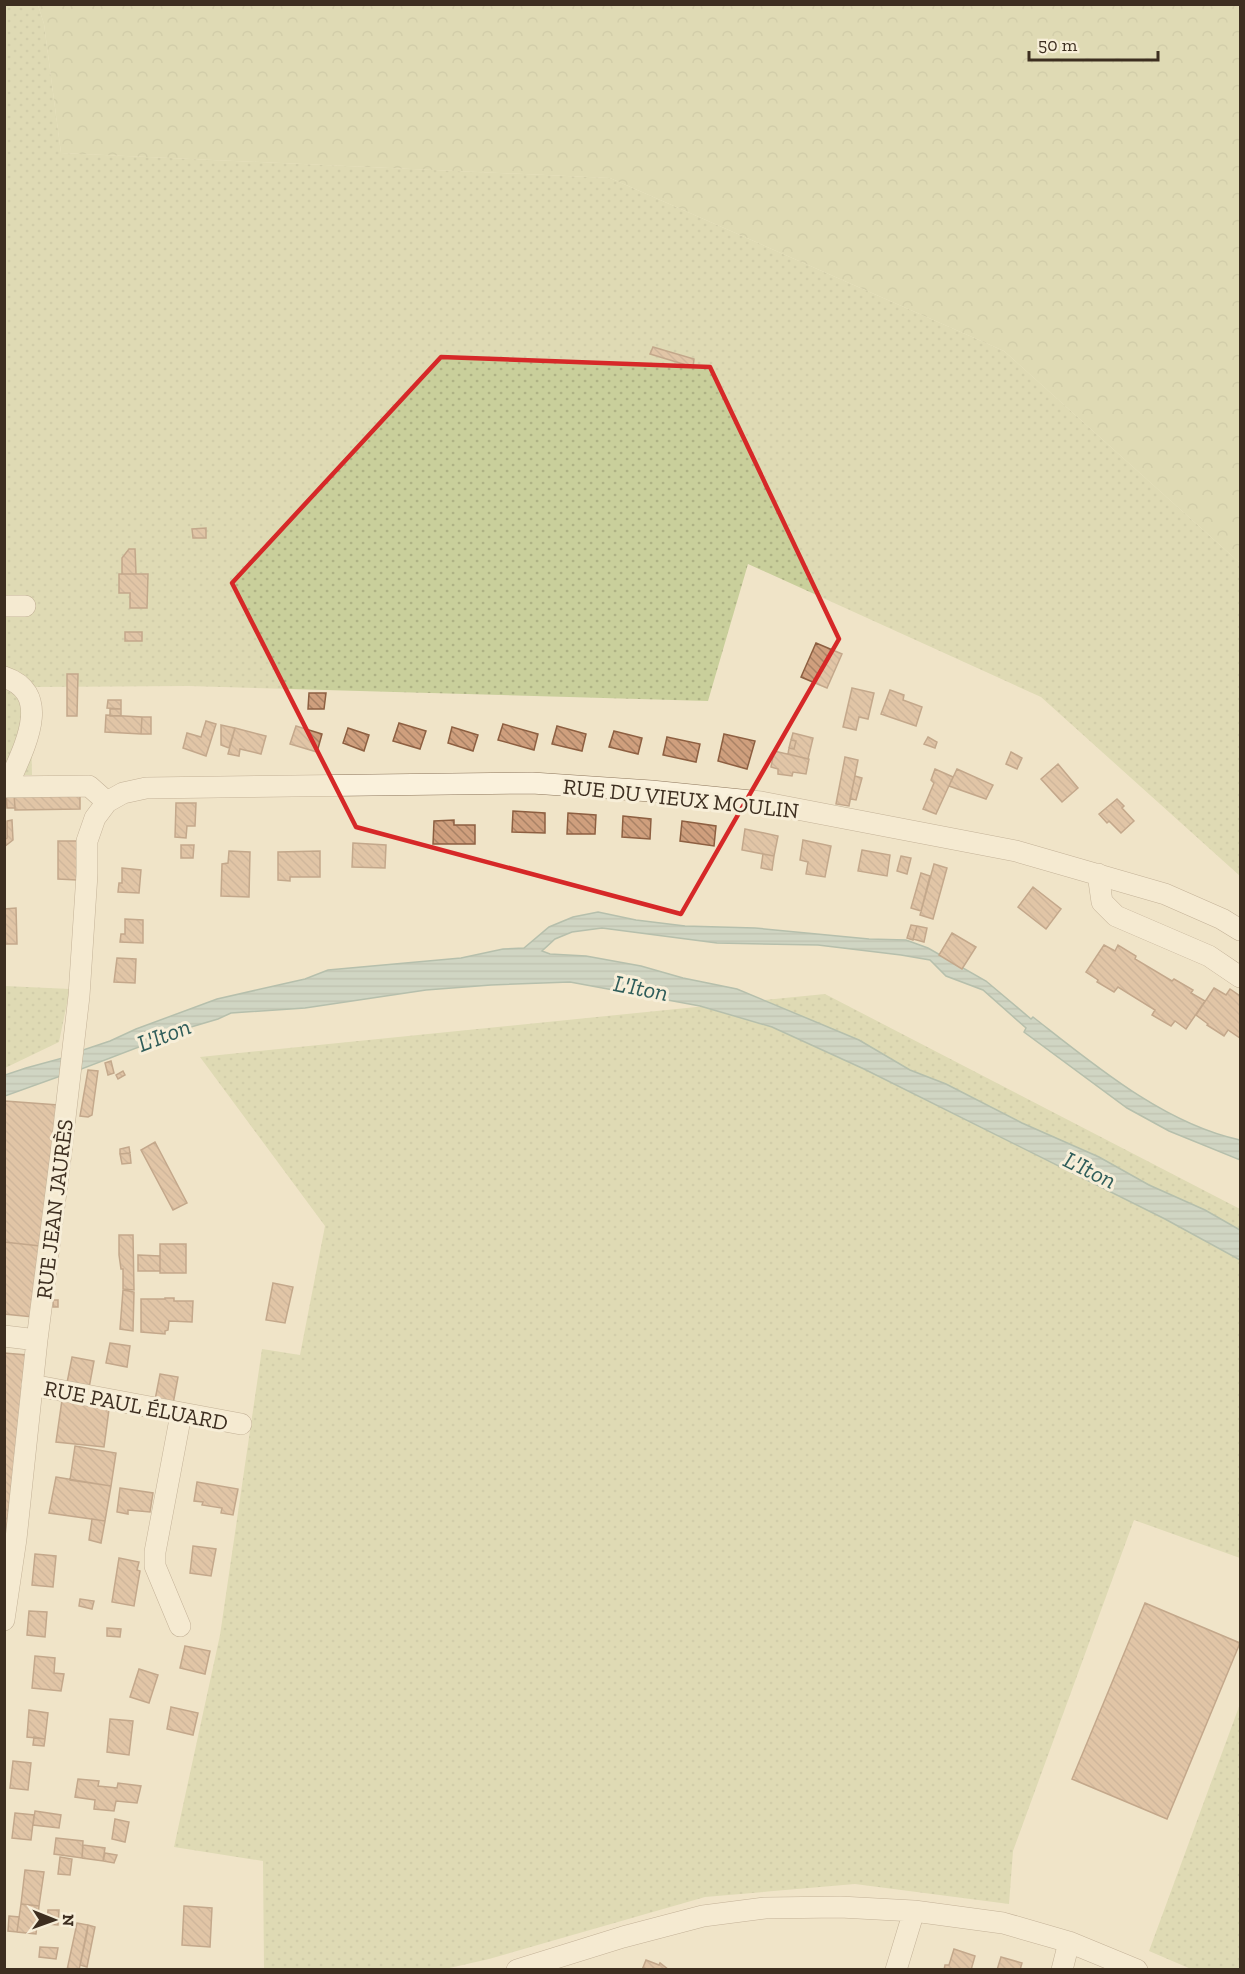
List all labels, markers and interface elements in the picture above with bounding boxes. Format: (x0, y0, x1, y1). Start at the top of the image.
scale bar (1029, 24, 1158, 62)
text: 50 m (1038, 34, 1078, 56)
street label: RUE DU VIEUX MOULIN (562, 773, 800, 824)
water label: L'Iton (611, 968, 671, 1007)
water label: L'Iton (133, 1011, 195, 1058)
street label: RUE JEAN JAURÈS (30, 1117, 79, 1301)
water label: L'Iton (1059, 1145, 1121, 1195)
street label: RUE PAUL ÉLUARD (42, 1374, 230, 1437)
north arrow (24, 1890, 84, 1950)
text: N (59, 1914, 78, 1927)

